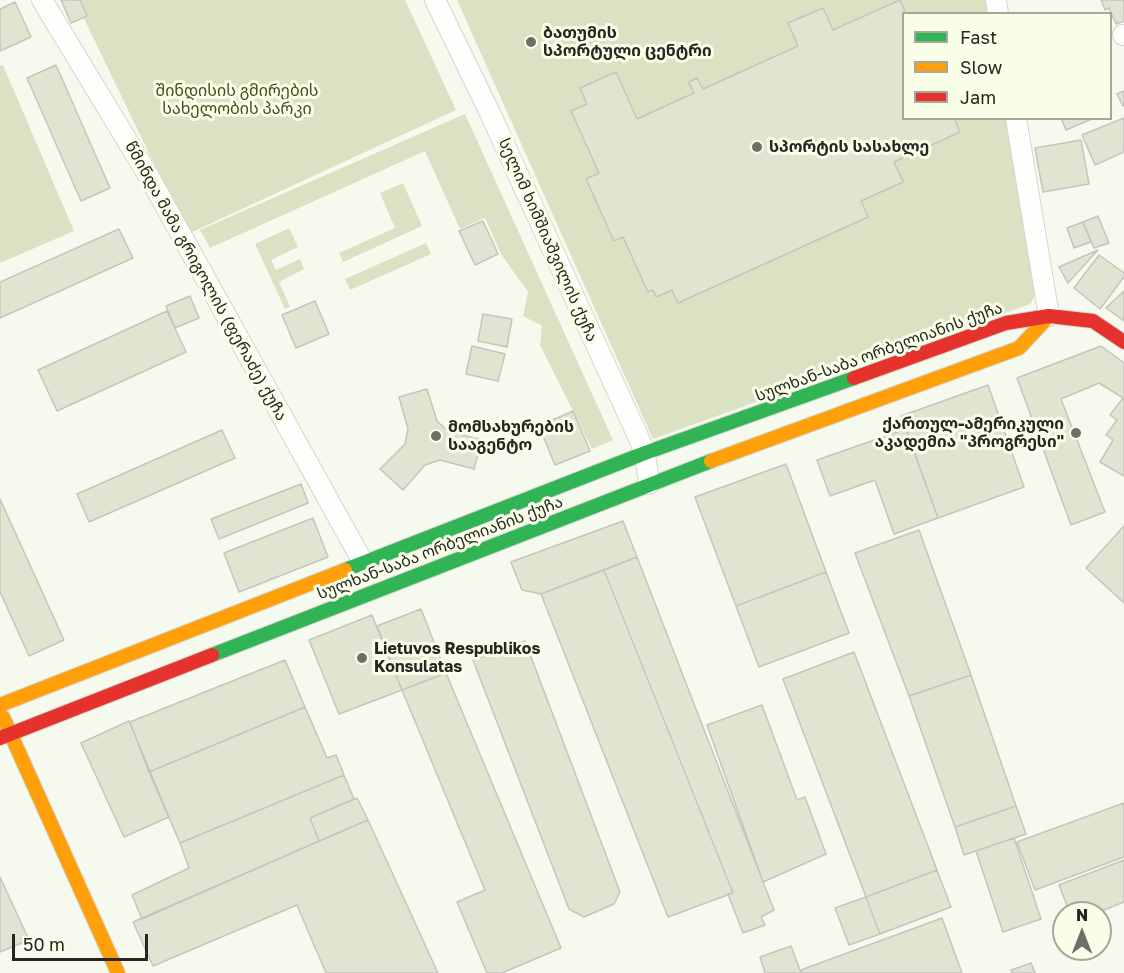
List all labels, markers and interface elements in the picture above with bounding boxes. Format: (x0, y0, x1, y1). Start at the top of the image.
legend (902, 12, 1112, 120)
place label: ბათუმის სპორტული ცენტრი (543, 23, 712, 61)
text: Fast (960, 26, 997, 48)
marker: ბათუმის სპორტული ცენტრი (524, 35, 538, 49)
text: Slow (960, 56, 1002, 78)
park label: შინდისის გმირების სახელობის პარკი (155, 81, 319, 119)
text: Jam (960, 86, 996, 108)
street label: სელიმ ხიმშიაშვილის ქუჩა (494, 135, 602, 345)
place label: სპორტის სასახლე (769, 137, 929, 157)
street label: წმინდა მამა გრიგოლის (ფერაძე) ქუჩა (121, 138, 291, 424)
marker: სპორტის სასახლე (750, 140, 764, 154)
street label: სულხან-საბა ორბელიანის ქუჩა (753, 298, 1005, 406)
place label: ქართულ-ამერიკული აკადემია "პროგრესი" (875, 414, 1064, 452)
place label: მომსახურების სააგენტო (448, 417, 574, 455)
marker: ქართულ-ამერიკული აკადემია "პროგრესი" (1069, 426, 1083, 440)
marker: მომსახურების სააგენტო (429, 429, 443, 443)
street label: სულხან-საბა ორბელიანის ქუჩა (314, 492, 566, 604)
place label: Lietuvos Respublikos Konsulatas (374, 639, 540, 677)
marker: Lietuvos Respublikos Konsulatas (355, 651, 369, 665)
north arrow (1052, 901, 1112, 961)
text: N (1076, 905, 1088, 925)
scale bar (15, 922, 152, 960)
text: 50 m (23, 933, 65, 955)

